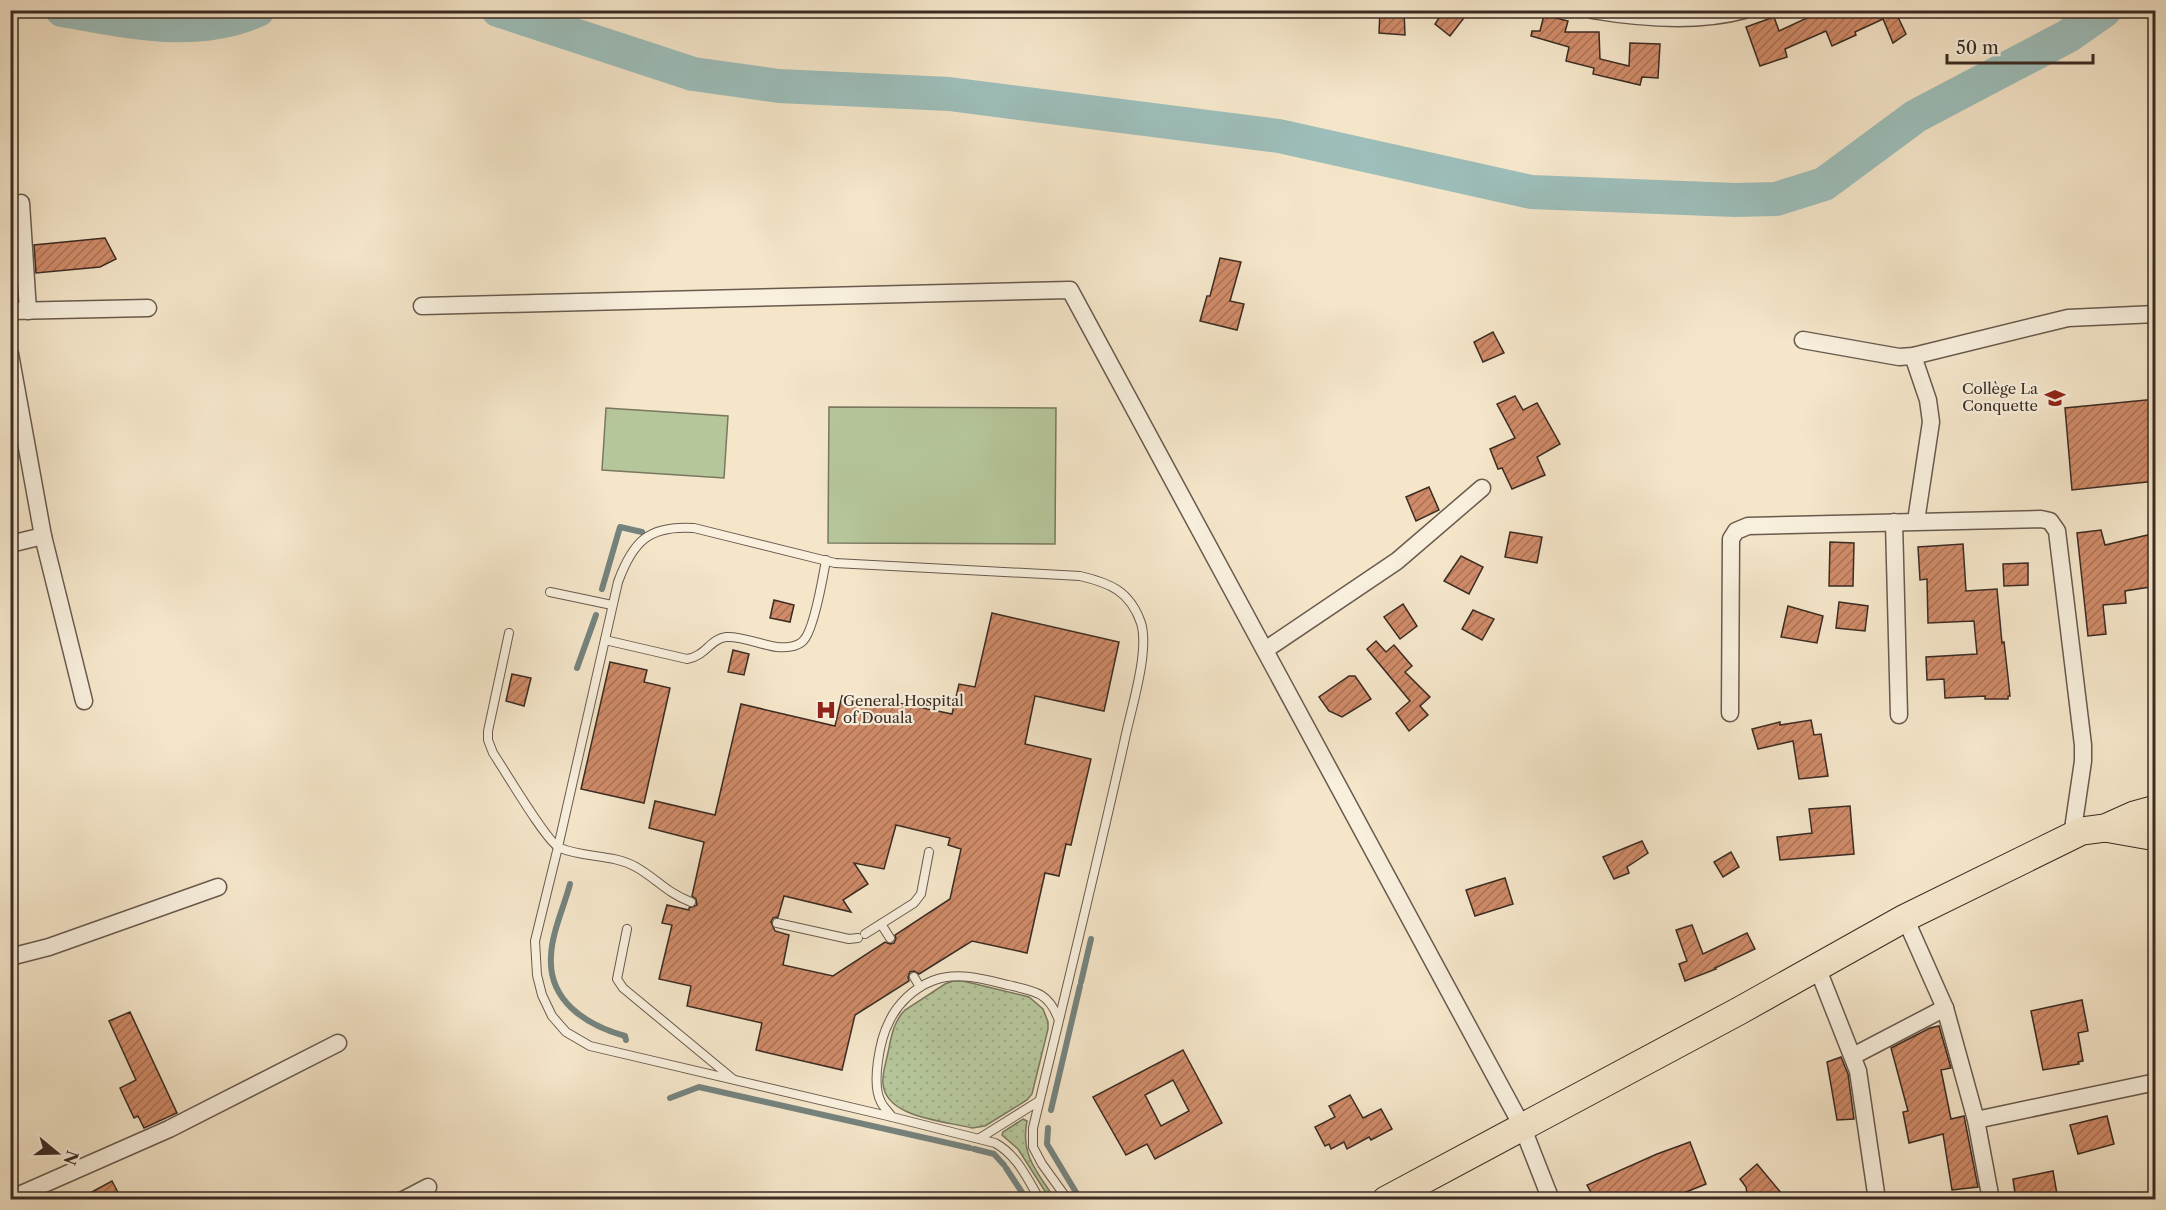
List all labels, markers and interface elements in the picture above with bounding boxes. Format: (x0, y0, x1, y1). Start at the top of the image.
scale bar (1947, 27, 2092, 65)
text: 50 m (1956, 37, 1999, 59)
place label: Collège La Conquette (1962, 379, 2038, 415)
school or university icon: Collège La Conquette (2043, 386, 2067, 410)
place label: General Hospital of Douala (843, 691, 964, 727)
hospital icon: General Hospital of Douala (814, 698, 838, 722)
north arrow (27, 1123, 87, 1183)
text: N (59, 1148, 83, 1168)

